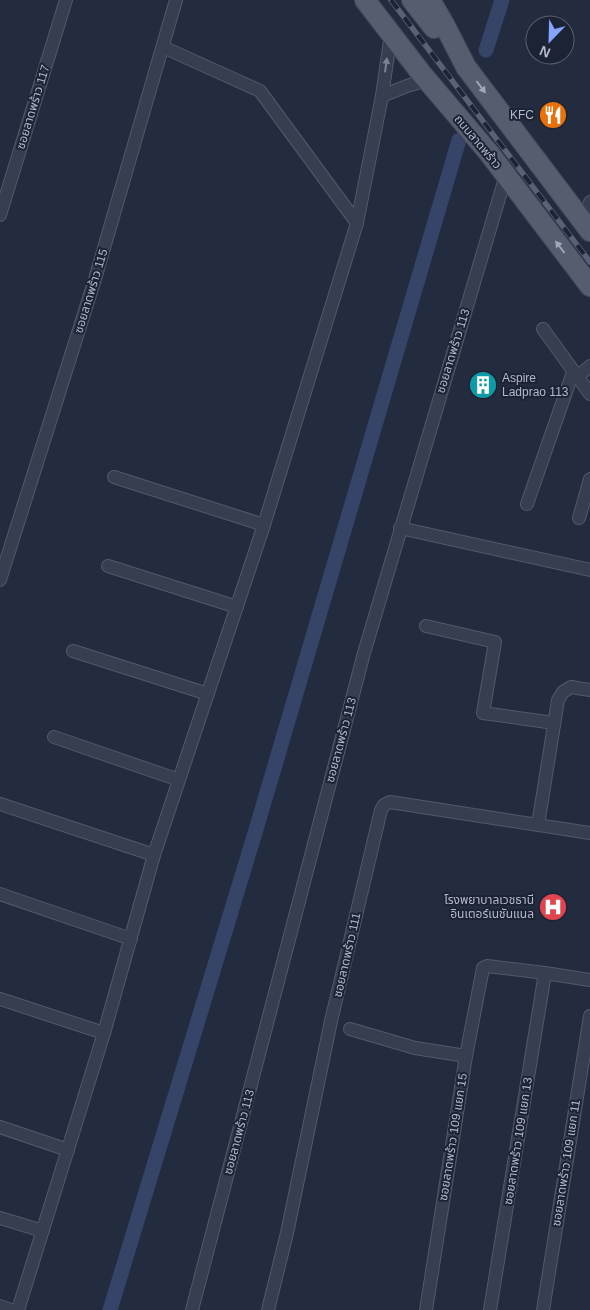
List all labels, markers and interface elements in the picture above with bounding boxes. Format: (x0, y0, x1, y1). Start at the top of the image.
north arrow (525, 15, 575, 65)
text: N (537, 43, 553, 61)
one-way arrow (382, 57, 390, 73)
street label: ซอยลาดพร้าว 117 (14, 63, 53, 151)
one-way arrow (476, 80, 487, 93)
restaurant icon: KFC (538, 100, 568, 130)
place label: KFC (510, 108, 534, 122)
street label: ถนนลาดพร้าว (451, 112, 505, 172)
one-way arrow (555, 241, 566, 254)
street label: ซอยลาดพร้าว 115 (72, 247, 111, 335)
street label: ซอยลาดพร้าว 113 (434, 307, 473, 395)
building icon: Aspire Ladprao 113 (468, 370, 498, 400)
place label: Aspire Ladprao 113 (502, 371, 569, 399)
street label: ซอยลาดพร้าว 113 (323, 696, 359, 784)
hospital icon: โรงพยาบาลเวชธานี อินเตอร์เนชันแนล (538, 892, 568, 922)
place label: โรงพยาบาลเวชธานี อินเตอร์เนชันแนล (444, 893, 534, 921)
street label: ซอยลาดพร้าว 111 (330, 911, 364, 999)
street label: ซอยลาดพร้าว 109 แยก 15 (436, 1072, 470, 1202)
street label: ซอยลาดพร้าว 109 แยก 13 (501, 1076, 535, 1206)
street label: ซอยลาดพร้าว 113 (221, 1088, 257, 1176)
street label: ซอยลาดพร้าว 109 แยก 11 (549, 1098, 583, 1227)

